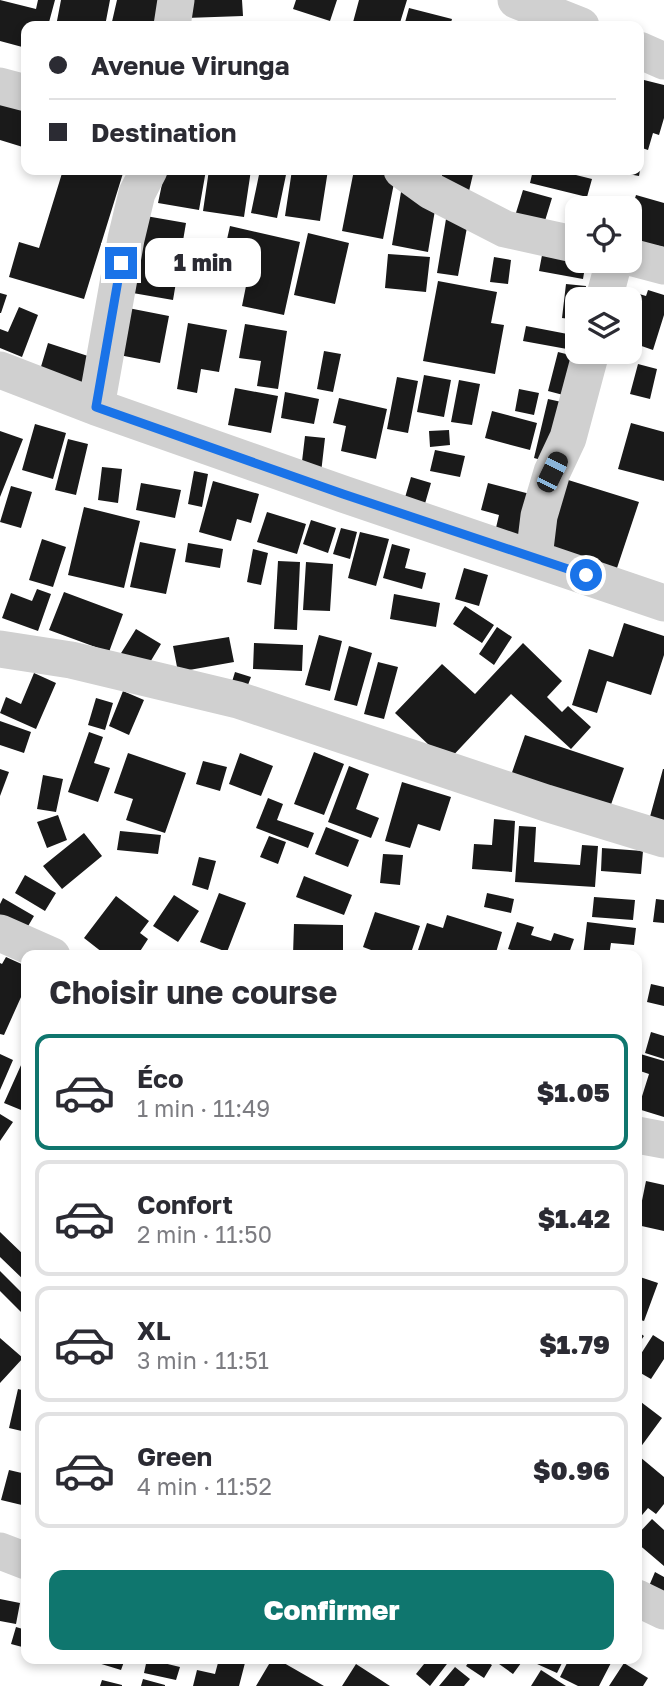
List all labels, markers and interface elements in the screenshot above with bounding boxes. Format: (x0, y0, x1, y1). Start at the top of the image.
text: Avenue Virunga (91, 50, 290, 81)
text: Destination (91, 117, 237, 148)
map controls (565, 196, 642, 364)
button: locate (565, 196, 642, 273)
callout: 1 min (146, 238, 261, 288)
route end (105, 247, 137, 279)
text: 1 min (174, 248, 232, 276)
button: layers (565, 287, 642, 364)
car (534, 449, 571, 495)
route start (570, 559, 602, 591)
text: Choisir une course (49, 973, 337, 1011)
icon: car (53, 1061, 116, 1124)
text: Éco (137, 1063, 184, 1094)
text: $1.05 (537, 1077, 610, 1108)
text: 1 min · 11:49 (137, 1094, 270, 1122)
icon: car (53, 1187, 116, 1250)
text: Confort (137, 1189, 233, 1220)
text: $1.42 (538, 1203, 610, 1234)
text: 2 min · 11:50 (137, 1220, 272, 1248)
icon: car (53, 1313, 116, 1376)
text: XL (137, 1315, 171, 1346)
text: $1.79 (539, 1329, 610, 1360)
text: 3 min · 11:51 (137, 1346, 269, 1374)
icon: car (53, 1439, 116, 1502)
text: Green (137, 1441, 212, 1472)
text: $0.96 (533, 1455, 610, 1486)
text: 4 min · 11:52 (137, 1472, 272, 1500)
button: Confirmer (49, 1570, 614, 1650)

